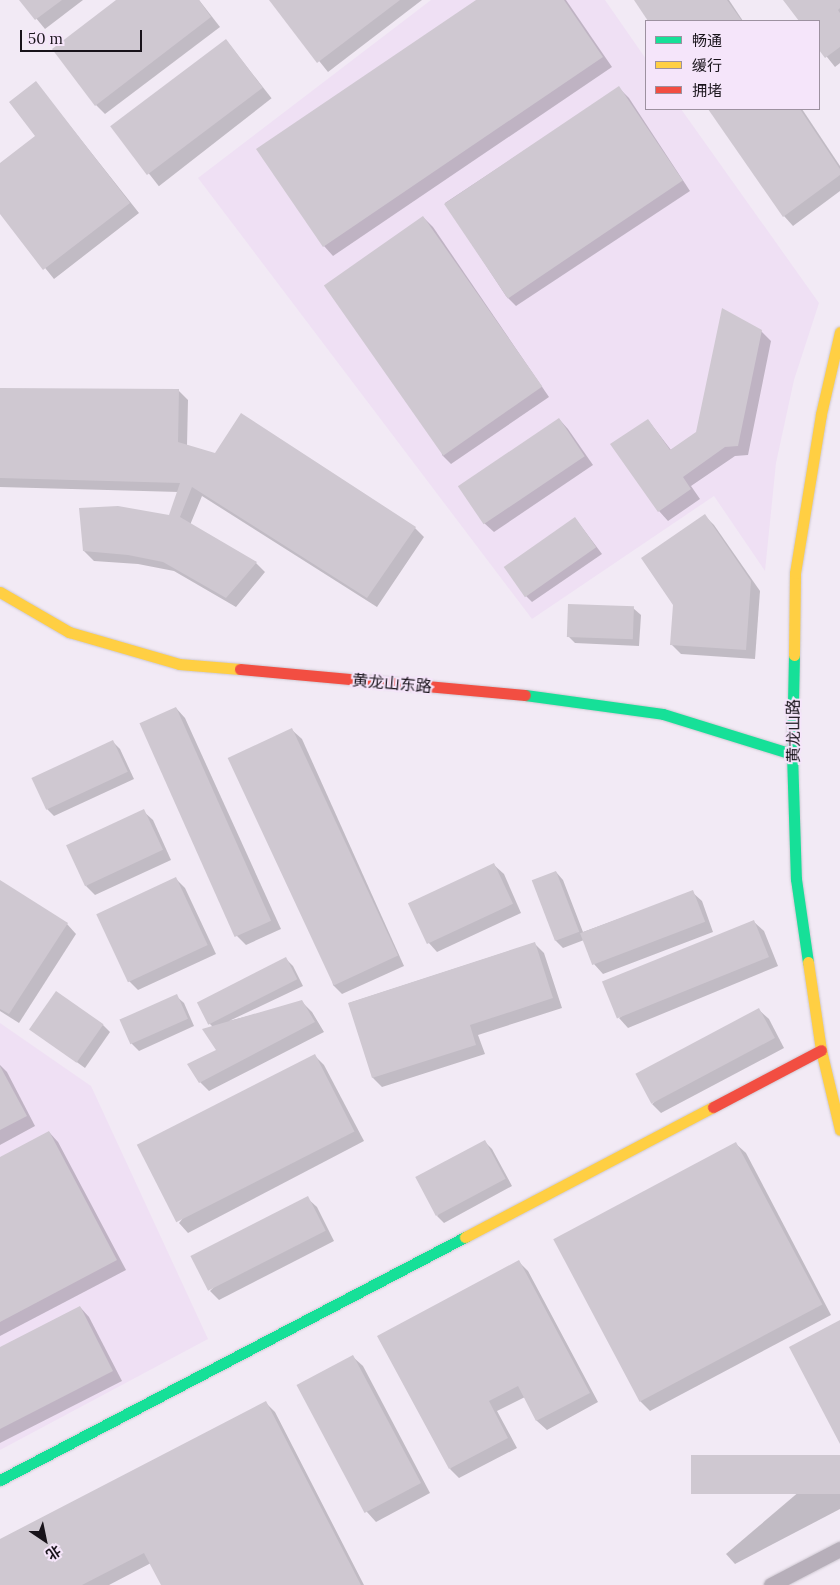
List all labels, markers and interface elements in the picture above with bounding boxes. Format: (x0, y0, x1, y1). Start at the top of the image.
scale bar (22, 20, 145, 52)
legend (645, 20, 820, 110)
text: 50 m (28, 29, 63, 48)
text: 畅通 (692, 31, 722, 50)
text: 缓行 (692, 56, 722, 75)
text: 拥堵 (692, 81, 722, 100)
street label: 黄龙山东路 (351, 670, 433, 696)
street label: 黄龙山路 (783, 699, 803, 763)
north arrow (20, 1515, 70, 1565)
text: 北 (43, 1541, 64, 1564)

